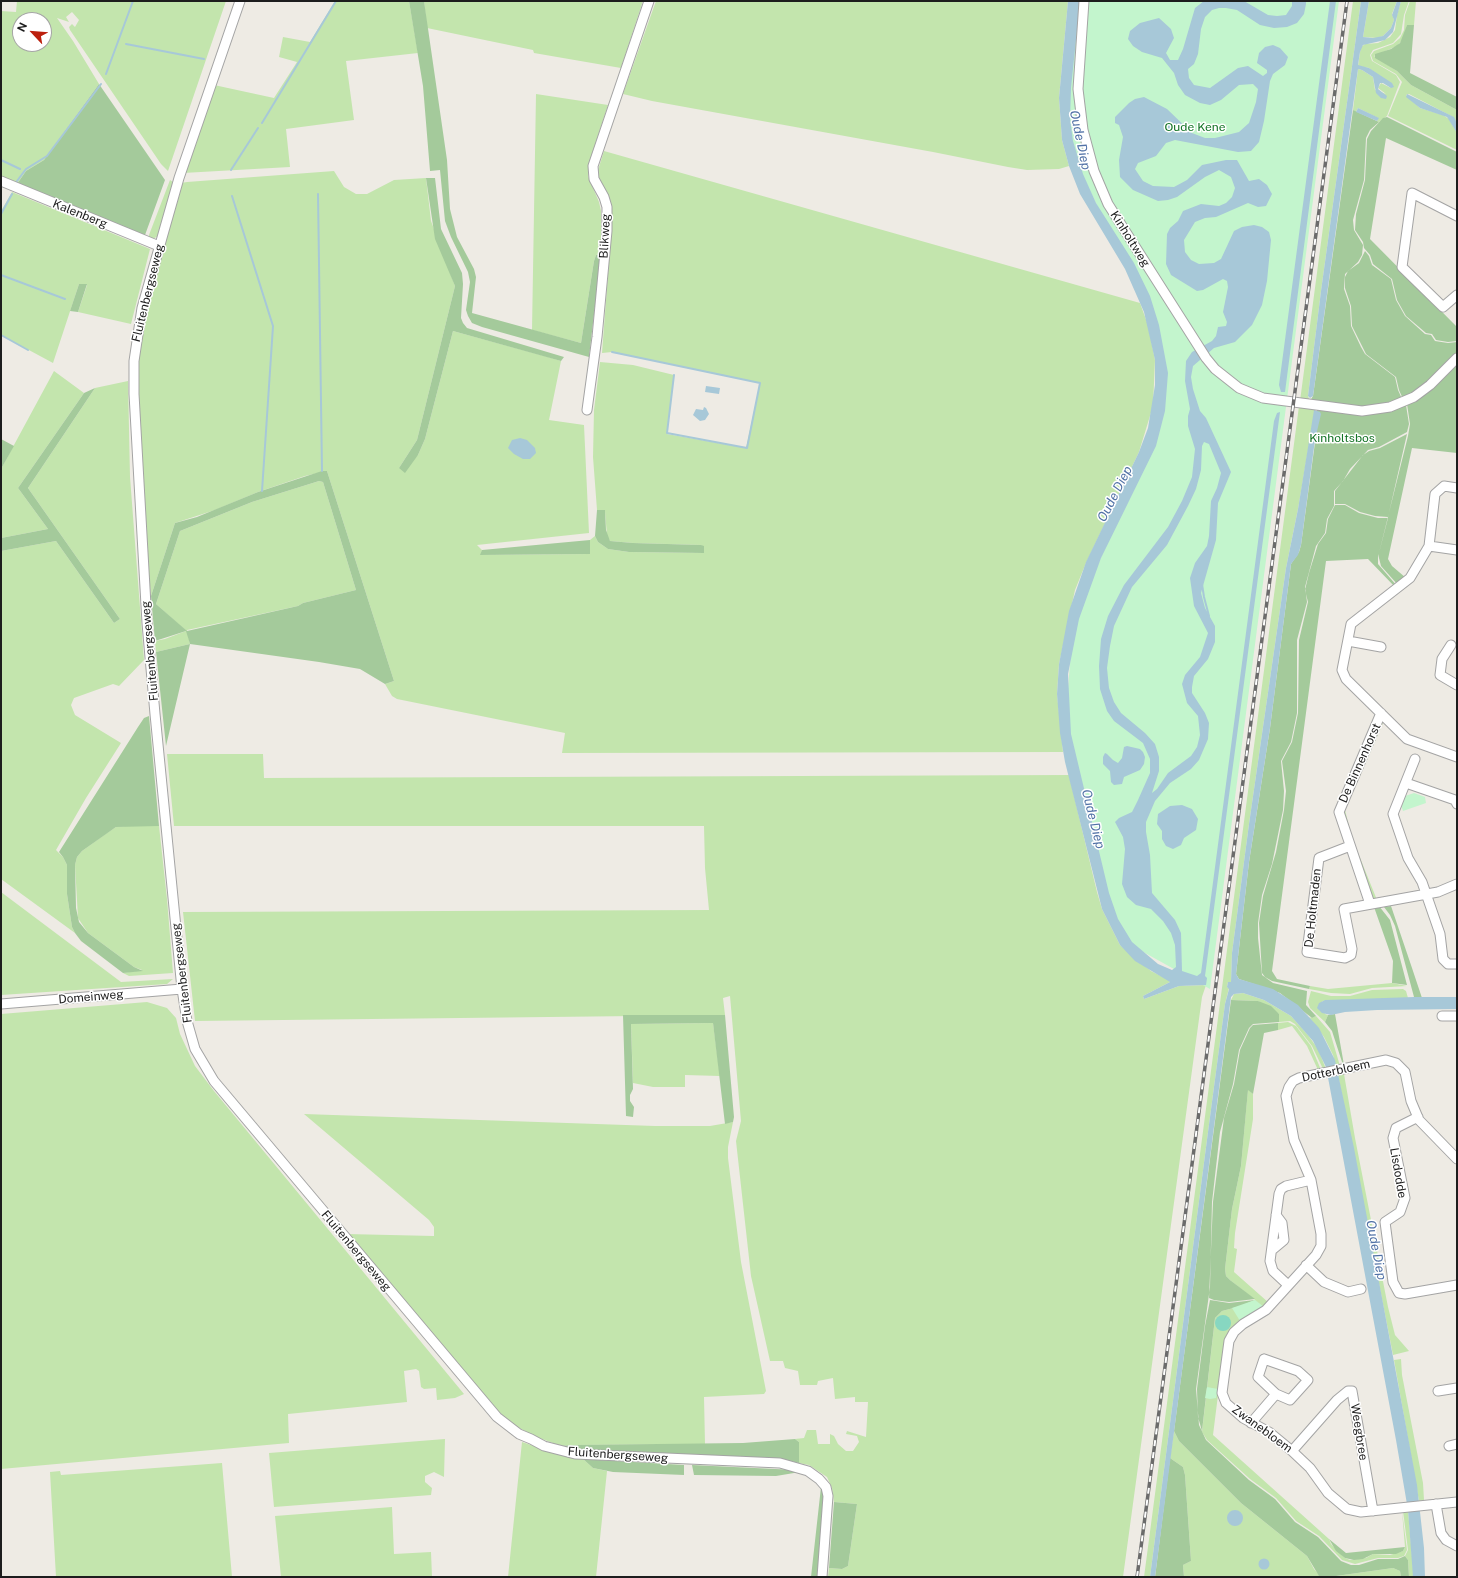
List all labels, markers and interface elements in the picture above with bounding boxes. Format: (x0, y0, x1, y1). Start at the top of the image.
north arrow (12, 12, 52, 52)
text: N (15, 21, 29, 34)
water label: Oude Diep (1066, 109, 1094, 171)
park label: Oude Kene (1164, 120, 1226, 134)
street label: Kalenberg (51, 197, 109, 231)
street label: Kinholtweg (1107, 208, 1153, 270)
street label: Blikweg (597, 213, 613, 259)
street label: Fluitenbergseweg (129, 242, 167, 344)
park label: Kinholtsbos (1309, 431, 1375, 445)
water label: Oude Diep (1094, 463, 1136, 525)
street label: Fluitenbergseweg (138, 600, 162, 702)
street label: De Binnenhorst (1336, 721, 1384, 805)
water label: Oude Diep (1078, 788, 1108, 850)
street label: De Holtmaden (1302, 868, 1324, 948)
street label: Fluitenbergseweg (169, 922, 195, 1024)
street label: Domeinweg (58, 987, 124, 1007)
street label: Dotterbloem (1301, 1057, 1371, 1085)
street label: Lisdodde (1386, 1147, 1410, 1199)
street label: Fluitenbergseweg (318, 1208, 394, 1294)
water label: Oude Diep (1363, 1219, 1389, 1281)
street label: Zwanebloem (1229, 1402, 1295, 1456)
street label: Weegbree (1347, 1403, 1371, 1461)
street label: Fluitenbergseweg (567, 1444, 669, 1466)

